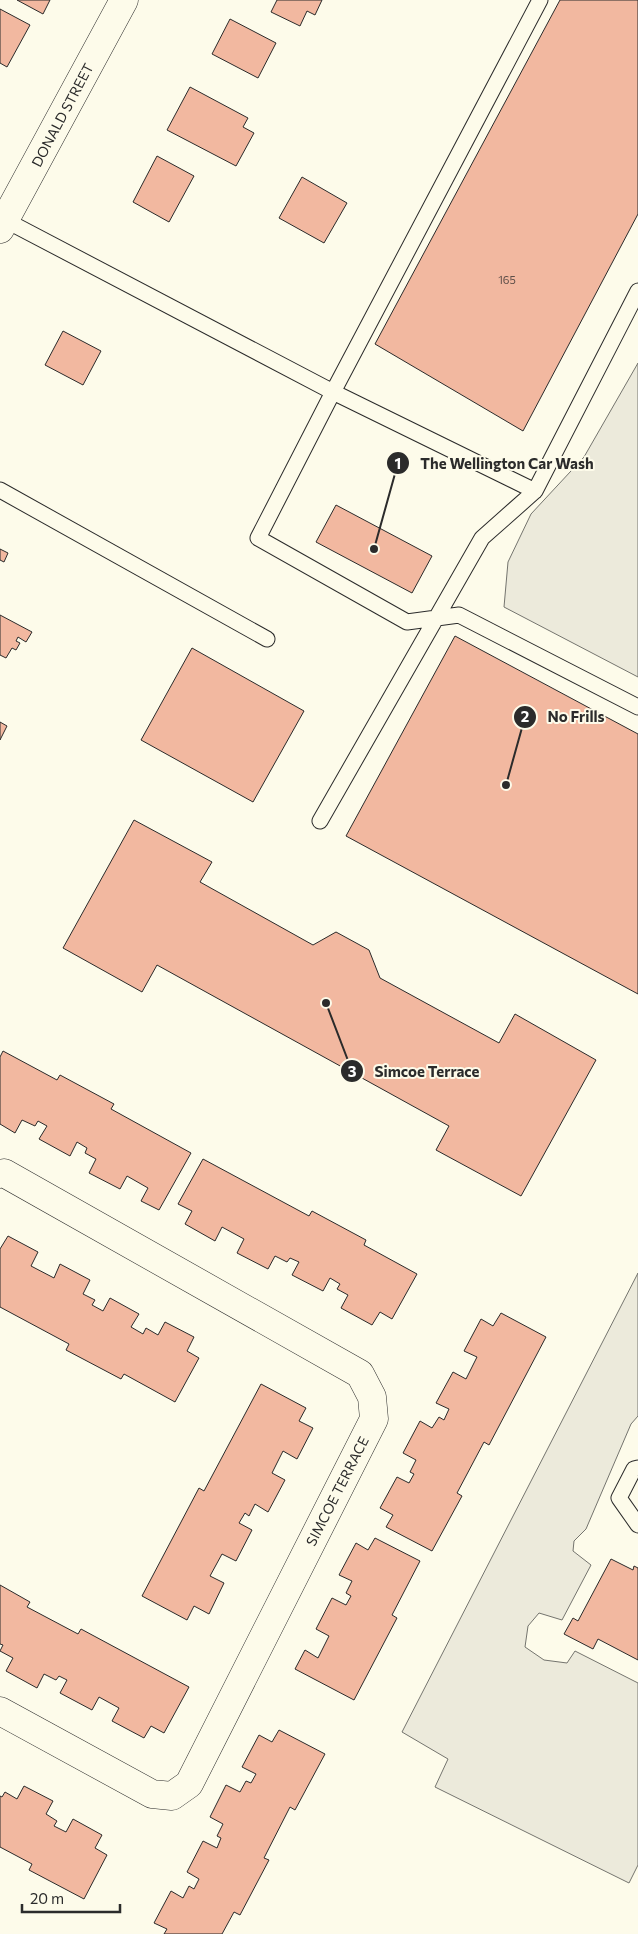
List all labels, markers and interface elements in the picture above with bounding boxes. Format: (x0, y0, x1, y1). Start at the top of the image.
street label: DONALD STREET (28, 60, 96, 170)
house number: 165 (498, 273, 516, 286)
callout: The Wellington Car Wash (385, 448, 604, 478)
text: 1 (395, 454, 401, 472)
text: The Wellington Car Wash (420, 454, 594, 472)
callout: No Frills (513, 702, 615, 732)
text: 2 (521, 707, 529, 725)
text: No Frills (547, 707, 605, 725)
callout: Simcoe Terrace (339, 1056, 489, 1086)
text: 3 (348, 1062, 357, 1080)
text: Simcoe Terrace (374, 1062, 480, 1080)
street label: SIMCOE TERRACE (302, 1433, 372, 1549)
scale bar (22, 1882, 120, 1914)
text: 20 m (30, 1889, 64, 1907)

